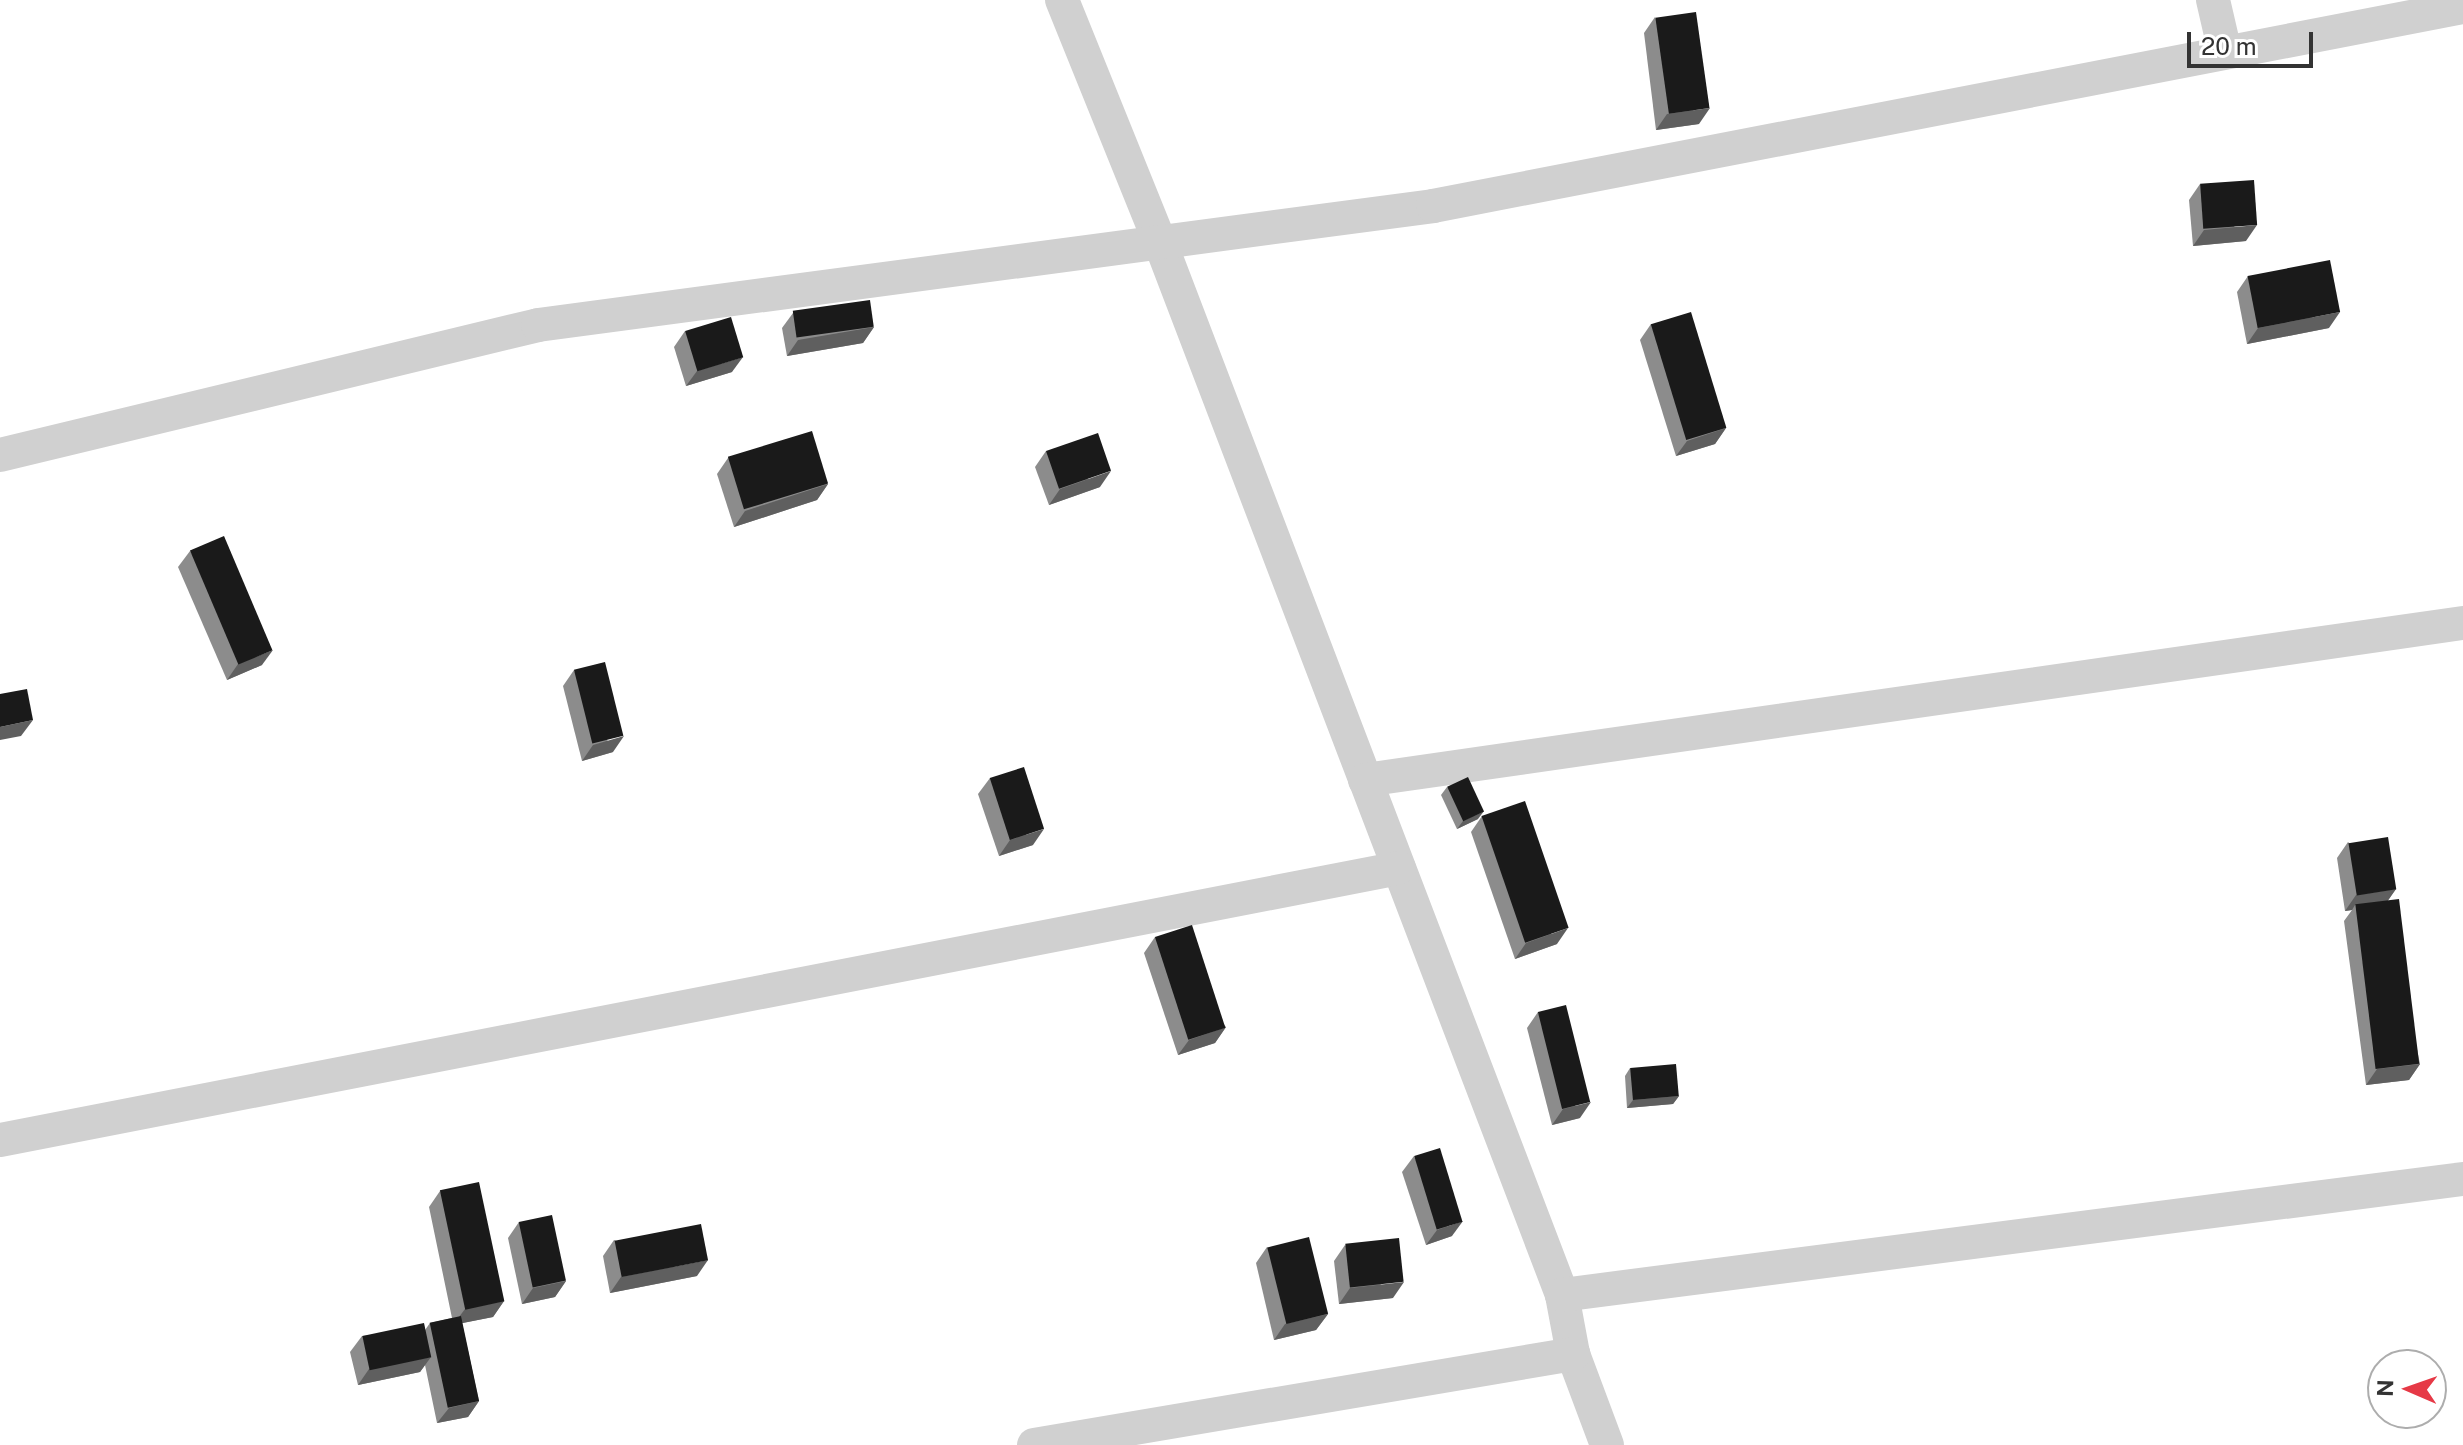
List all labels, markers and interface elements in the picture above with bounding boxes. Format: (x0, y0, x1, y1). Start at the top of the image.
scale bar (2191, 16, 2317, 66)
text: 20 m (2201, 32, 2257, 60)
north arrow (2367, 1349, 2447, 1429)
text: N (2372, 1379, 2398, 1397)

